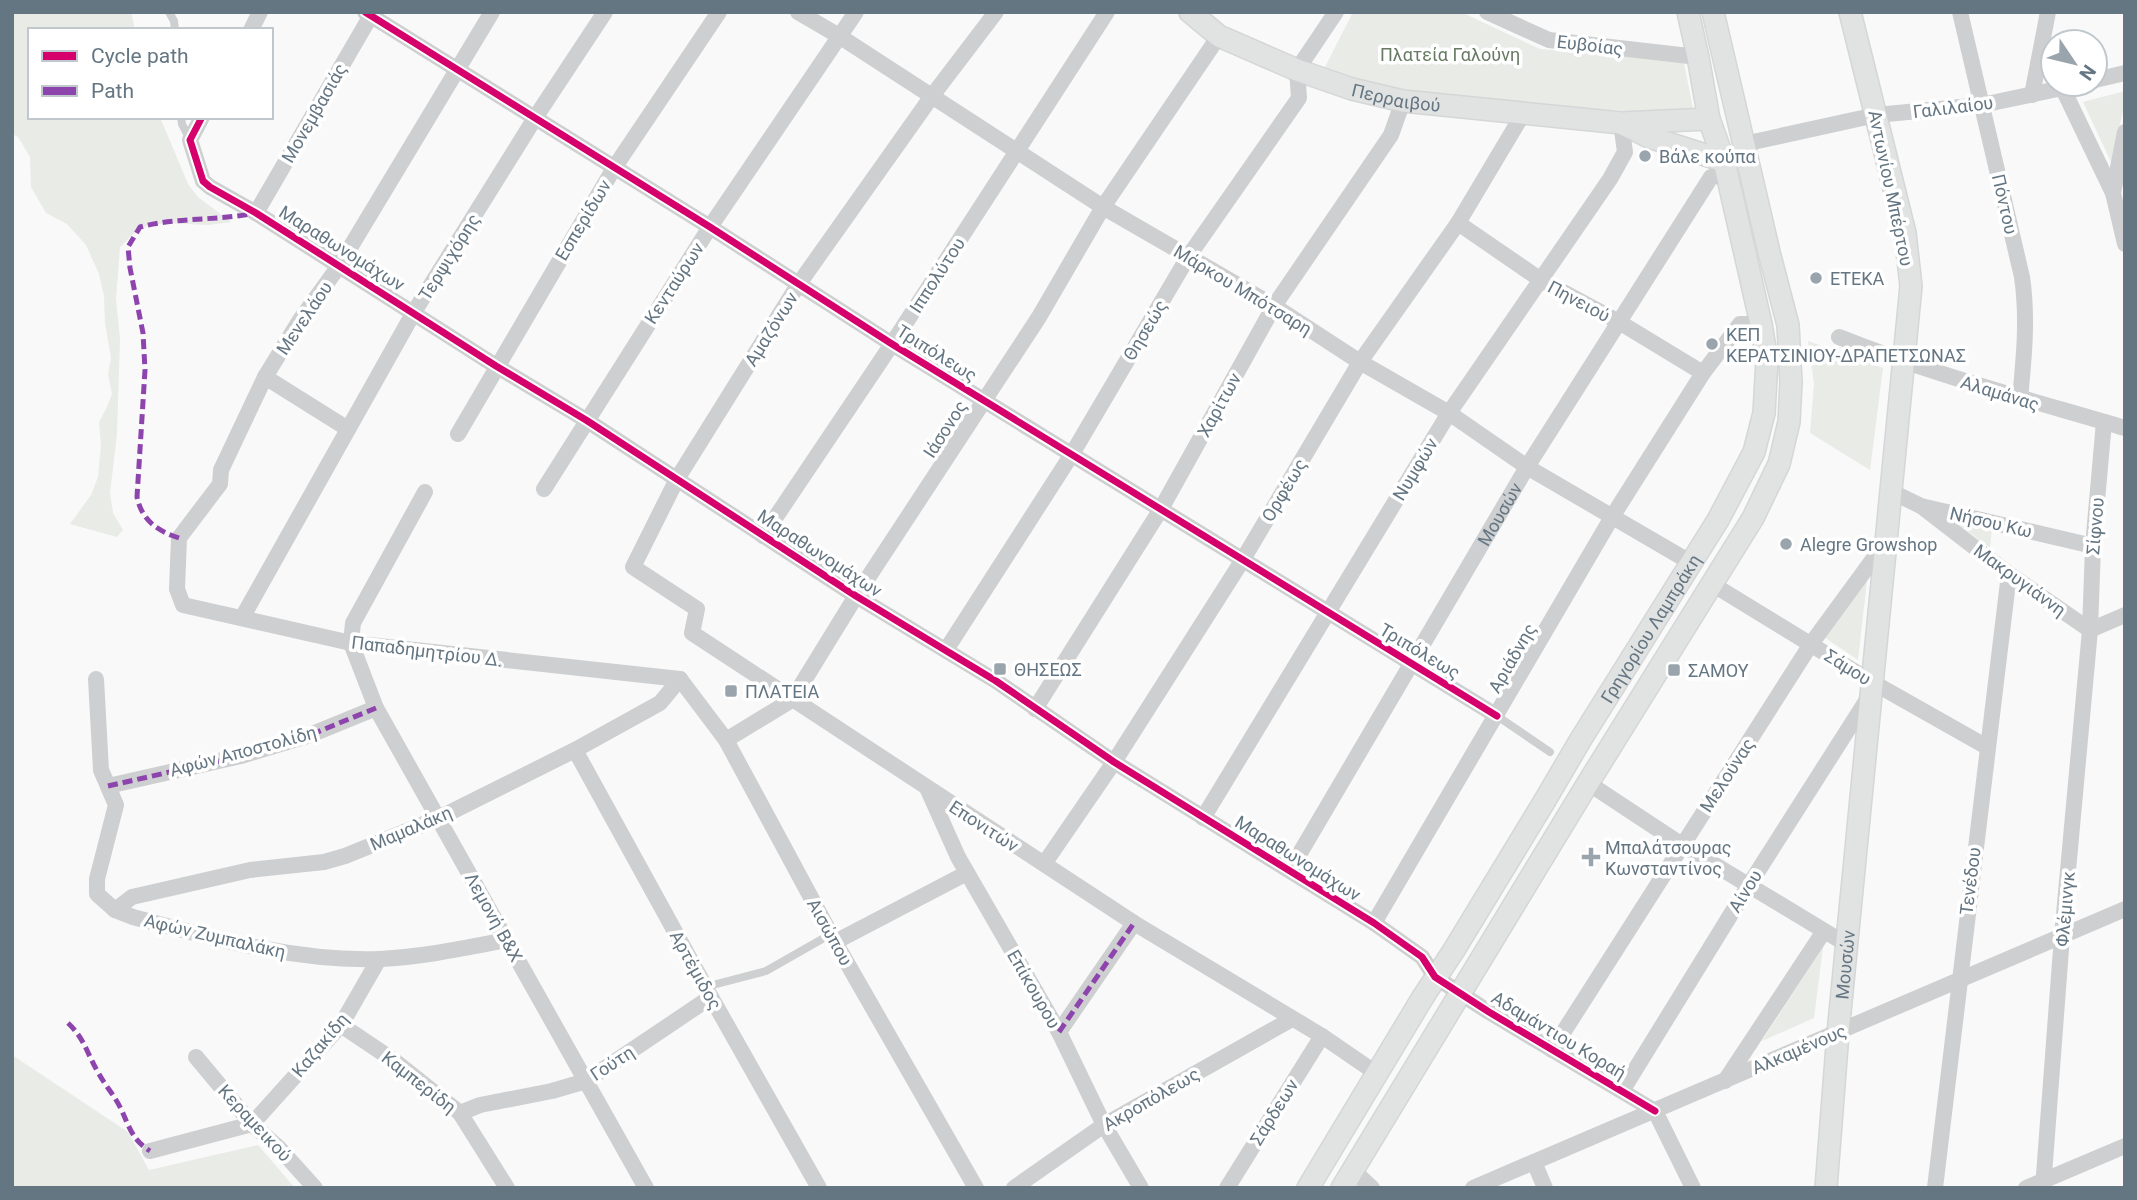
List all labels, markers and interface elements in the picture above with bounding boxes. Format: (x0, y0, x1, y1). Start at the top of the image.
legend (28, 28, 273, 119)
north arrow (2039, 28, 2109, 98)
street label: Ευβοίας (1556, 31, 1624, 59)
text: Cycle path (91, 44, 189, 68)
park label: Πλατεία Γαλούνη (1380, 44, 1520, 65)
street label: Μονεμβασιάς (277, 60, 351, 166)
text: N (2074, 60, 2101, 85)
text: Path (91, 79, 134, 103)
street label: Περραιβού (1350, 79, 1441, 115)
street label: Γαλιλαίου (1912, 92, 1994, 122)
street label: Αντωνίου Μπέρτου (1864, 108, 1918, 268)
place label: Βάλε κούπα (1659, 146, 1756, 167)
marker: Βάλε κούπα (1637, 148, 1653, 164)
street label: Πόντου (1988, 172, 2022, 236)
street label: Εσπερίδων (551, 176, 615, 264)
street label: Μαραθωνομάχων (275, 201, 409, 295)
street label: Τερψιχόρης (414, 210, 484, 304)
street label: Ιππολύτου (905, 233, 969, 317)
street label: Κενταύρων (640, 238, 708, 328)
street label: Μάρκου Μπότσαρη (1170, 241, 1316, 339)
place label: ΕΤΕΚΑ (1830, 268, 1884, 289)
marker: ΕΤΕΚΑ (1808, 270, 1824, 286)
street label: Πηνειού (1544, 276, 1614, 326)
street label: Μενελάου (272, 277, 336, 359)
street label: Αμαζόνων (740, 288, 802, 370)
street label: Θησεώς (1119, 296, 1171, 364)
street label: Τριπόλεως (893, 320, 981, 386)
place label: ΚΕΠ ΚΕΡΑΤΣΙΝΙΟΥ-ΔΡΑΠΕΤΣΩΝΑΣ (1726, 324, 1966, 366)
marker: ΚΕΠ ΚΕΡΑΤΣΙΝΙΟΥ-ΔΡΑΠΕΤΣΩΝΑΣ (1704, 336, 1720, 352)
street label: Χαρίτων (1193, 369, 1245, 441)
street label: Αλαμάνας (1958, 371, 2042, 415)
street label: Ιάσονος (919, 396, 971, 462)
street label: Νυμφών (1388, 434, 1442, 504)
street label: Ορφέως (1257, 455, 1311, 525)
street label: Μουσών (1473, 478, 1526, 549)
street label: Σίφνου (2082, 496, 2108, 556)
street label: Νήσου Κω (1948, 502, 2034, 542)
street label: Μαραθωνομάχων (754, 505, 886, 601)
place label: Alegre Growshop (1800, 534, 1937, 555)
marker: Alegre Growshop (1778, 536, 1794, 552)
street label: Μακρυγιάννη (1970, 540, 2070, 620)
street label: Γρηγορίου Λαμπράκη (1596, 550, 1705, 707)
street label: Τριπόλεως (1376, 619, 1464, 683)
street label: Αριάδνης (1484, 620, 1540, 696)
street label: Παπαδημητρίου Δ. (350, 631, 504, 671)
street label: Σάμου (1821, 645, 1875, 689)
place label: ΘΗΣΕΩΣ (1014, 659, 1082, 680)
place label: ΣΑΜΟΥ (1688, 660, 1749, 681)
marker: ΘΗΣΕΩΣ (992, 661, 1008, 677)
marker: ΣΑΜΟΥ (1666, 662, 1682, 678)
place label: ΠΛΑΤΕΙΑ (745, 681, 819, 702)
marker: ΠΛΑΤΕΙΑ (723, 683, 739, 699)
street label: Αφών Αποστολίδη (167, 721, 319, 781)
street label: Μελούνας (1695, 734, 1759, 816)
street label: Επονιτών (946, 796, 1023, 856)
street label: Μαμαλάκη (367, 801, 455, 855)
street label: Μαραθωνομάχων (1231, 811, 1365, 905)
place label: Μπαλάτσουρας Κωνσταντίνος (1605, 837, 1731, 879)
street label: Τενέδου (1955, 846, 1985, 916)
marker: Μπαλάτσουρας Κωνσταντίνος (1583, 849, 1599, 865)
street label: Αίνου (1724, 866, 1766, 916)
street label: Λεμονή Β&Χ (461, 869, 527, 965)
street label: Φλέμινγκ (2051, 870, 2079, 948)
street label: Αισώπου (803, 895, 857, 969)
street label: Αφών Ζυμπαλάκη (142, 910, 288, 962)
street label: Αρτέμιδος (666, 927, 726, 1013)
street label: Μουσών (1831, 929, 1859, 1000)
street label: Επίκουρου (1003, 946, 1065, 1032)
street label: Αδαμάντιου Κοραή (1488, 987, 1630, 1083)
street label: Καζακίδη (287, 1009, 353, 1081)
street label: Αλκαμένους (1749, 1020, 1849, 1078)
street label: Γούτη (586, 1041, 638, 1085)
street label: Καμπερίδη (378, 1047, 460, 1117)
street label: Ακροπόλεως (1099, 1063, 1203, 1135)
street label: Σάρδεων (1245, 1075, 1303, 1149)
street label: Κεραμεικού (214, 1080, 296, 1166)

